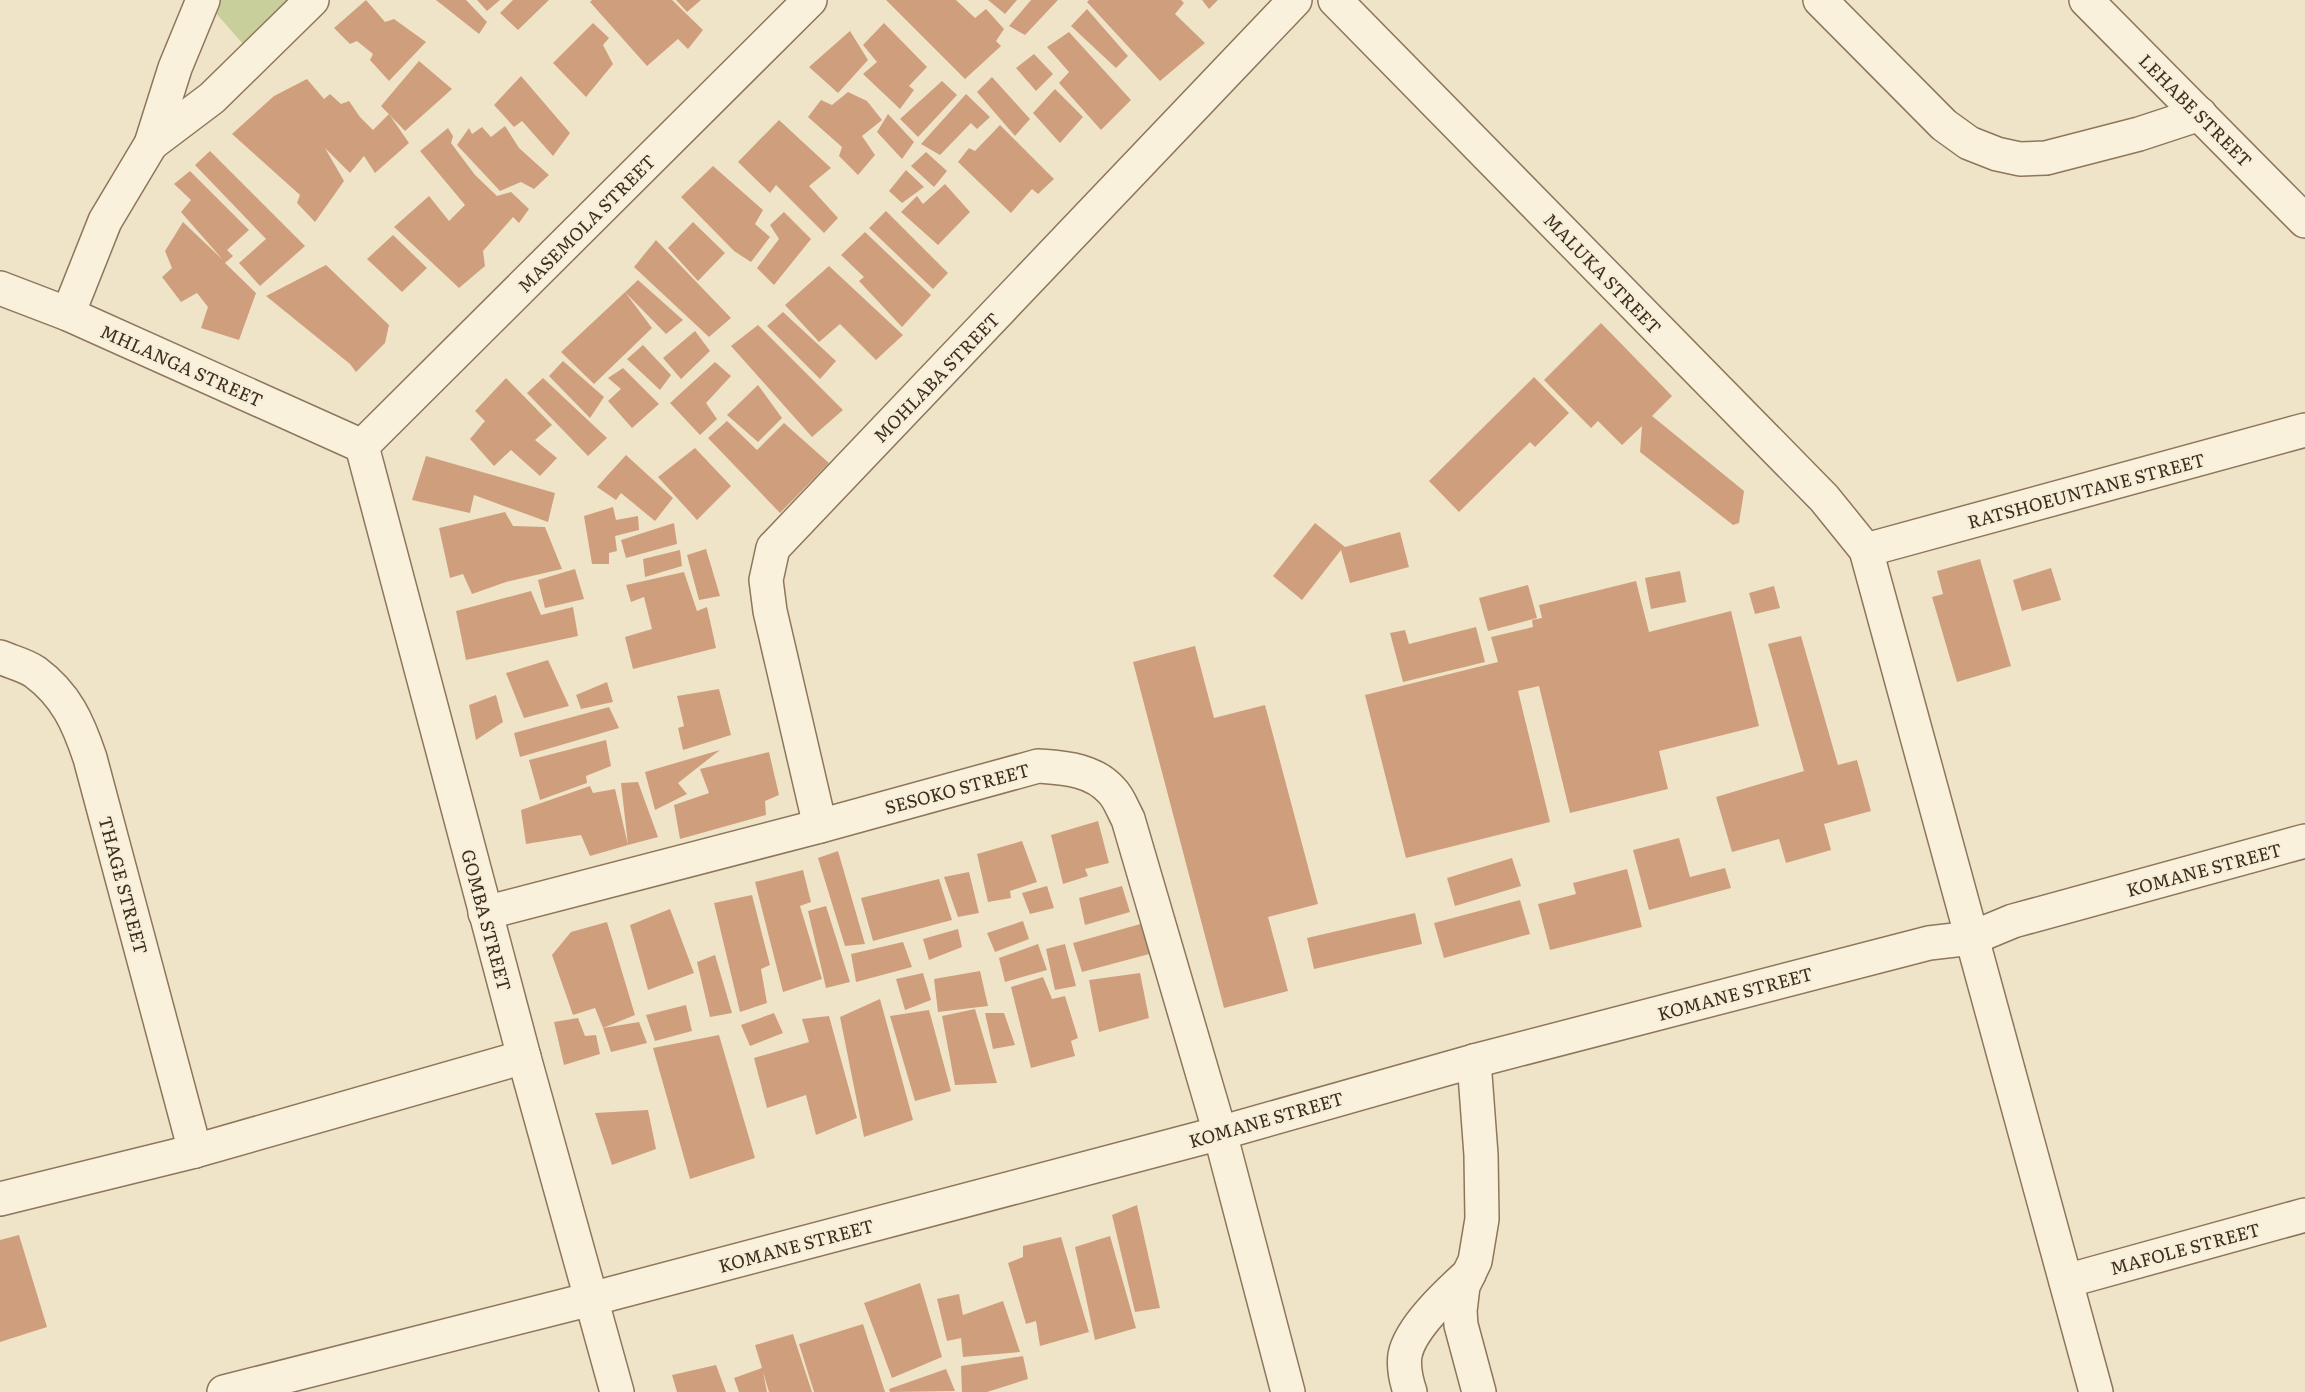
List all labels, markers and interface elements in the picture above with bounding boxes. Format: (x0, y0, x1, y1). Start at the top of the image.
street label: LEHABE STREET (2133, 47, 2259, 173)
street label: MASEMOLA STREET (511, 148, 661, 298)
street label: MALUKA STREET (1538, 206, 1668, 340)
street label: MOHLABA STREET (867, 306, 1005, 448)
street label: MHLANGA STREET (96, 317, 268, 413)
street label: RATSHOEUNTANE STREET (1964, 445, 2208, 535)
street label: SESOKO STREET (881, 756, 1033, 820)
street label: THAGE STREET (93, 813, 155, 957)
street label: KOMANE STREET (2123, 835, 2285, 903)
street label: GOMBA STREET (455, 846, 519, 994)
street label: KOMANE STREET (1654, 959, 1816, 1027)
street label: KOMANE STREET (1185, 1084, 1347, 1154)
street label: KOMANE STREET (715, 1211, 877, 1279)
street label: MAFOLE STREET (2107, 1215, 2263, 1281)

